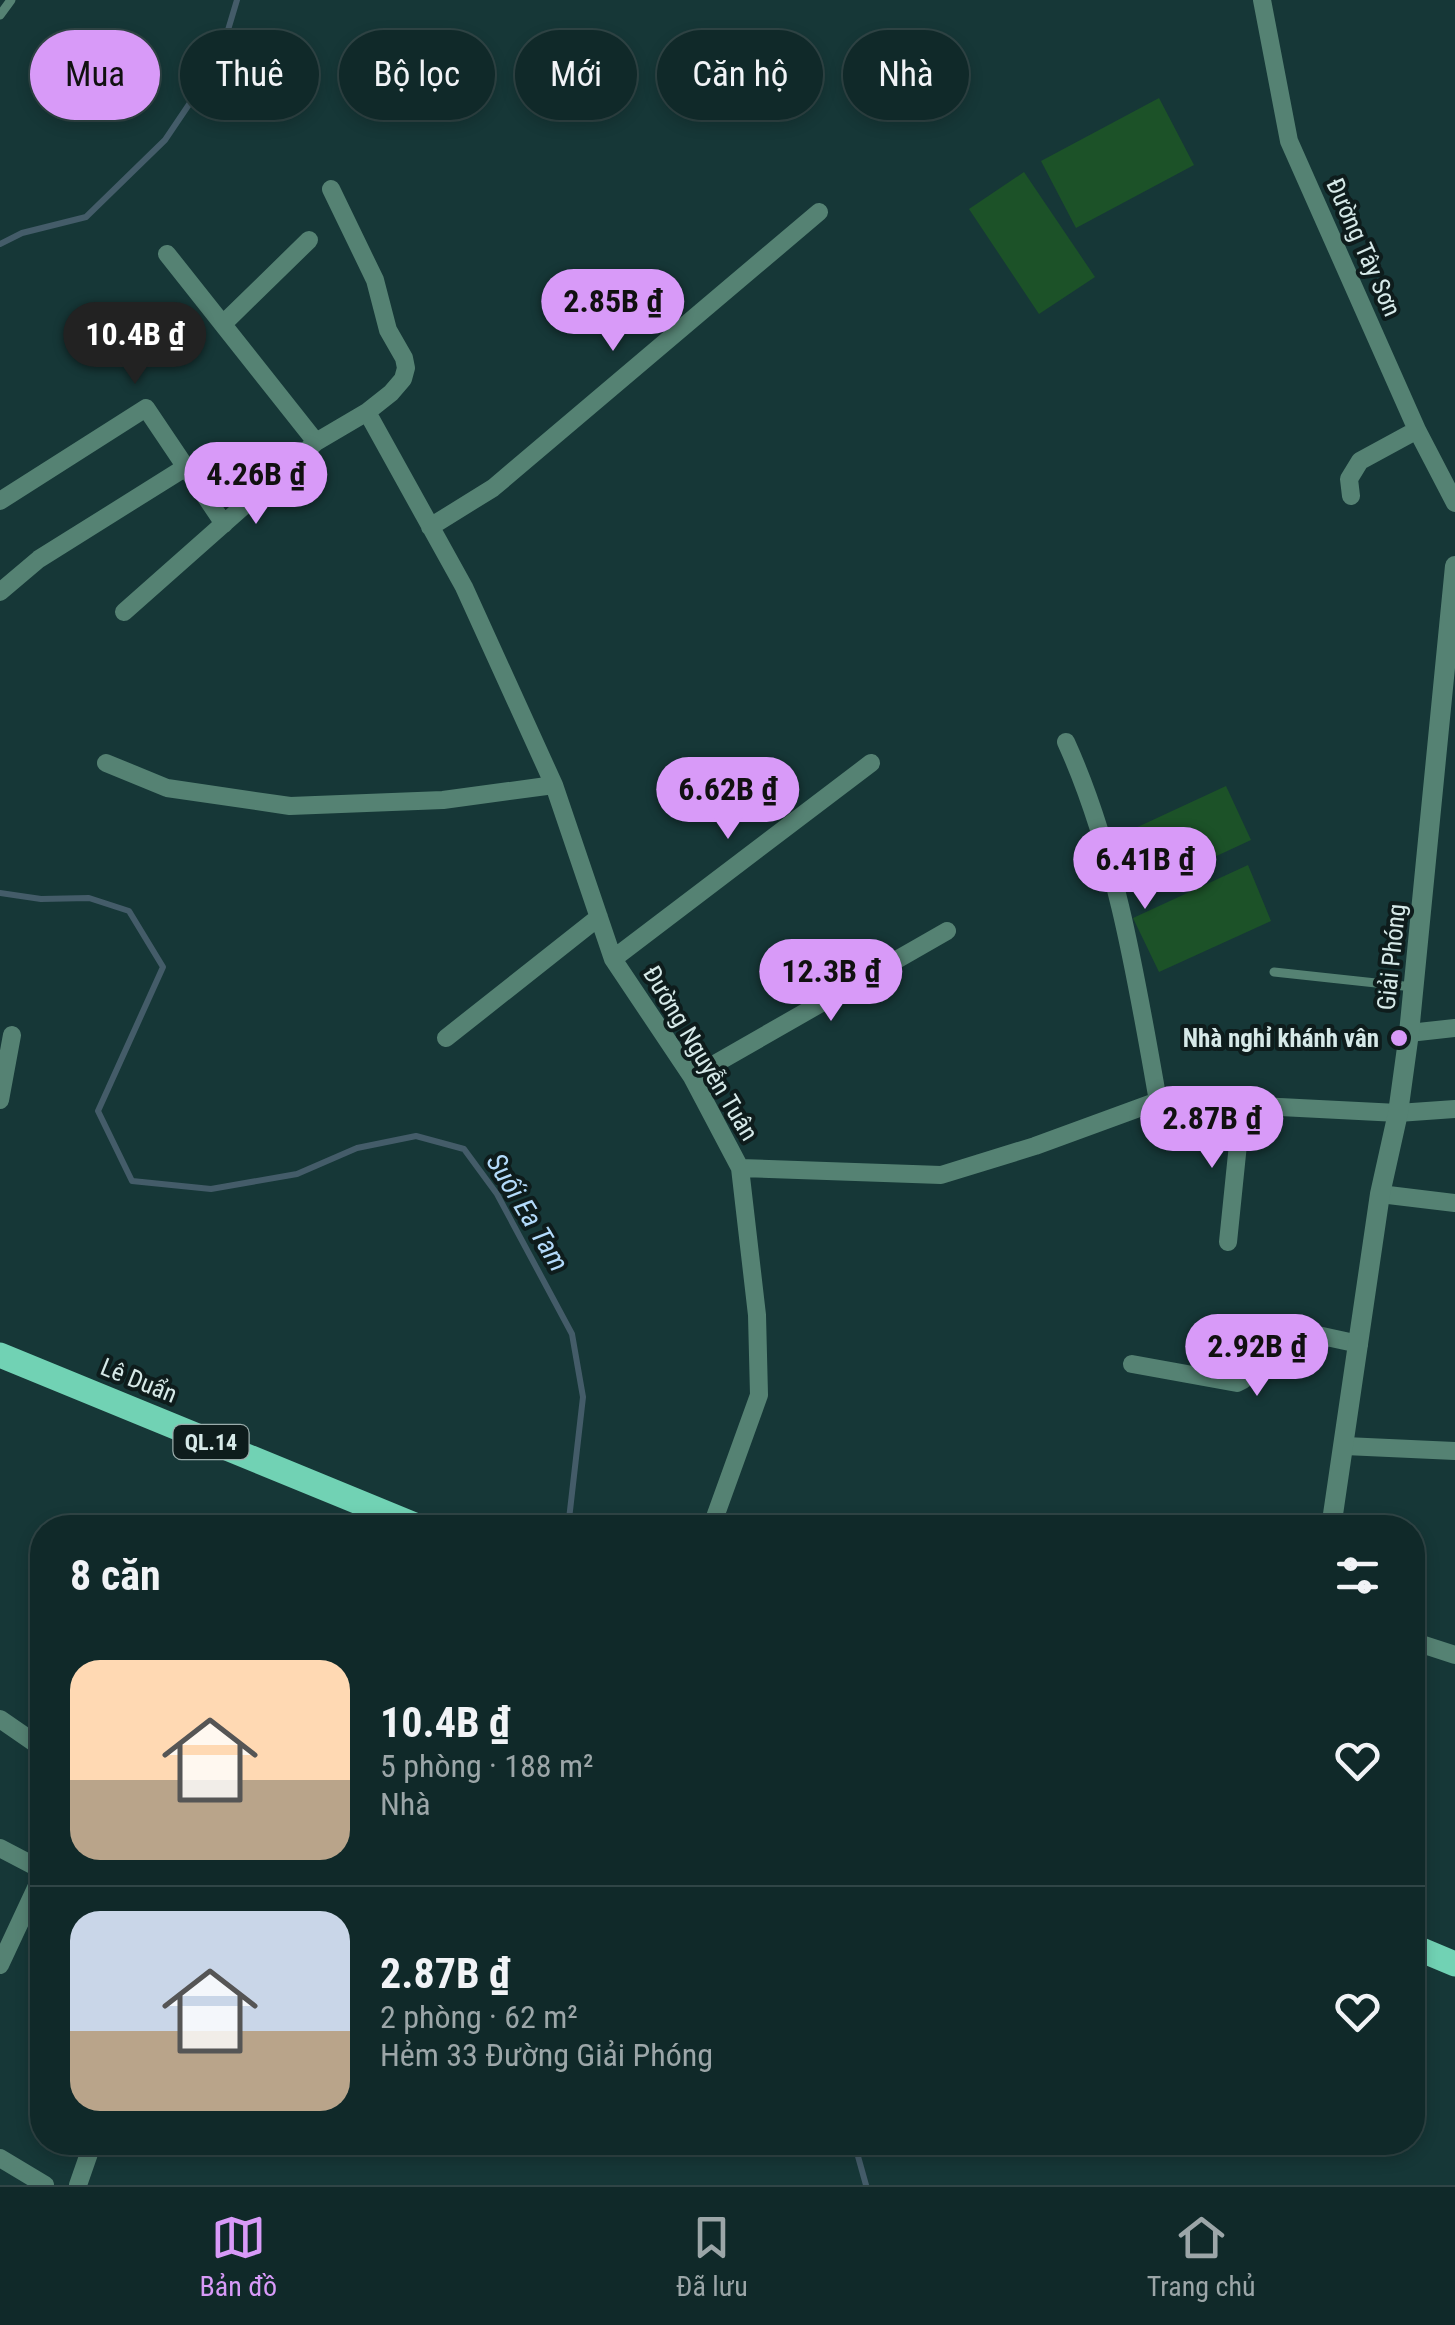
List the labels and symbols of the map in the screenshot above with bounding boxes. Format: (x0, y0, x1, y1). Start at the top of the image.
street label: Đường Tây Sơn (1320, 174, 1407, 321)
pin: 2.85B ₫ (521, 269, 705, 354)
pin: 10.4B ₫ (43, 302, 227, 387)
pin: 4.26B ₫ (164, 442, 348, 527)
pin: 6.62B ₫ (636, 757, 820, 842)
pin: 6.41B ₫ (1053, 827, 1237, 912)
street label: Giải Phóng (1371, 902, 1412, 1012)
pin: 12.3B ₫ (739, 939, 923, 1024)
street label: Đường Nguyễn Tuân (637, 961, 764, 1146)
place label: Nhà nghỉ khánh vân (1183, 1024, 1379, 1053)
marker: Nhà nghỉ khánh vân (1388, 1027, 1410, 1049)
pin: 2.87B ₫ (1120, 1086, 1304, 1171)
water label: Suối Ea Tam (479, 1147, 576, 1277)
pin: 2.92B ₫ (1165, 1314, 1349, 1399)
street label: Lê Duẩn (96, 1352, 181, 1409)
road number: QL.14 (174, 1425, 248, 1459)

